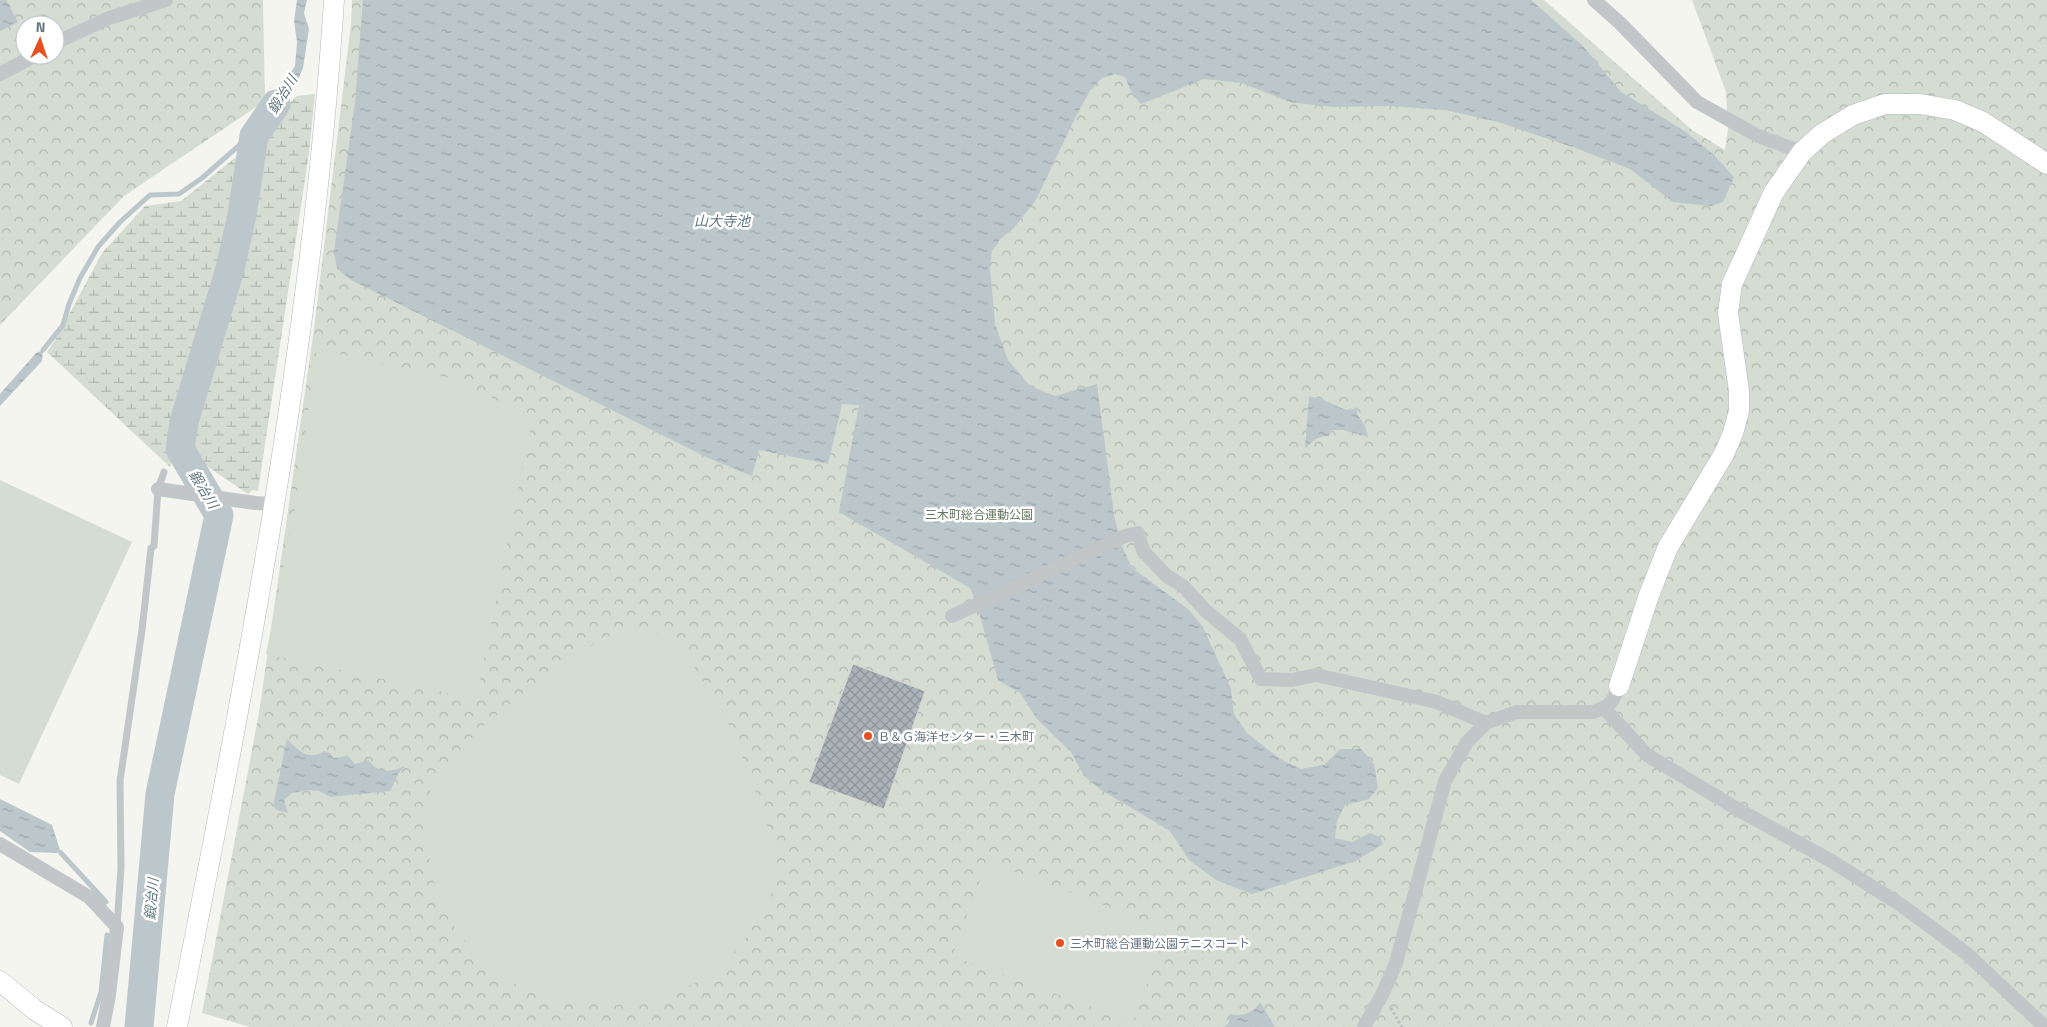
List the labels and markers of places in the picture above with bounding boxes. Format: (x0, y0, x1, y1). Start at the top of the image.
place label: Ｂ＆Ｇ海洋センター・三木町 (878, 727, 1034, 746)
marker: Ｂ＆Ｇ海洋センター・三木町 (862, 730, 874, 742)
place label: 三木町総合運動公園テニスコート (1070, 934, 1250, 953)
marker: 三木町総合運動公園テニスコート (1054, 937, 1066, 949)

